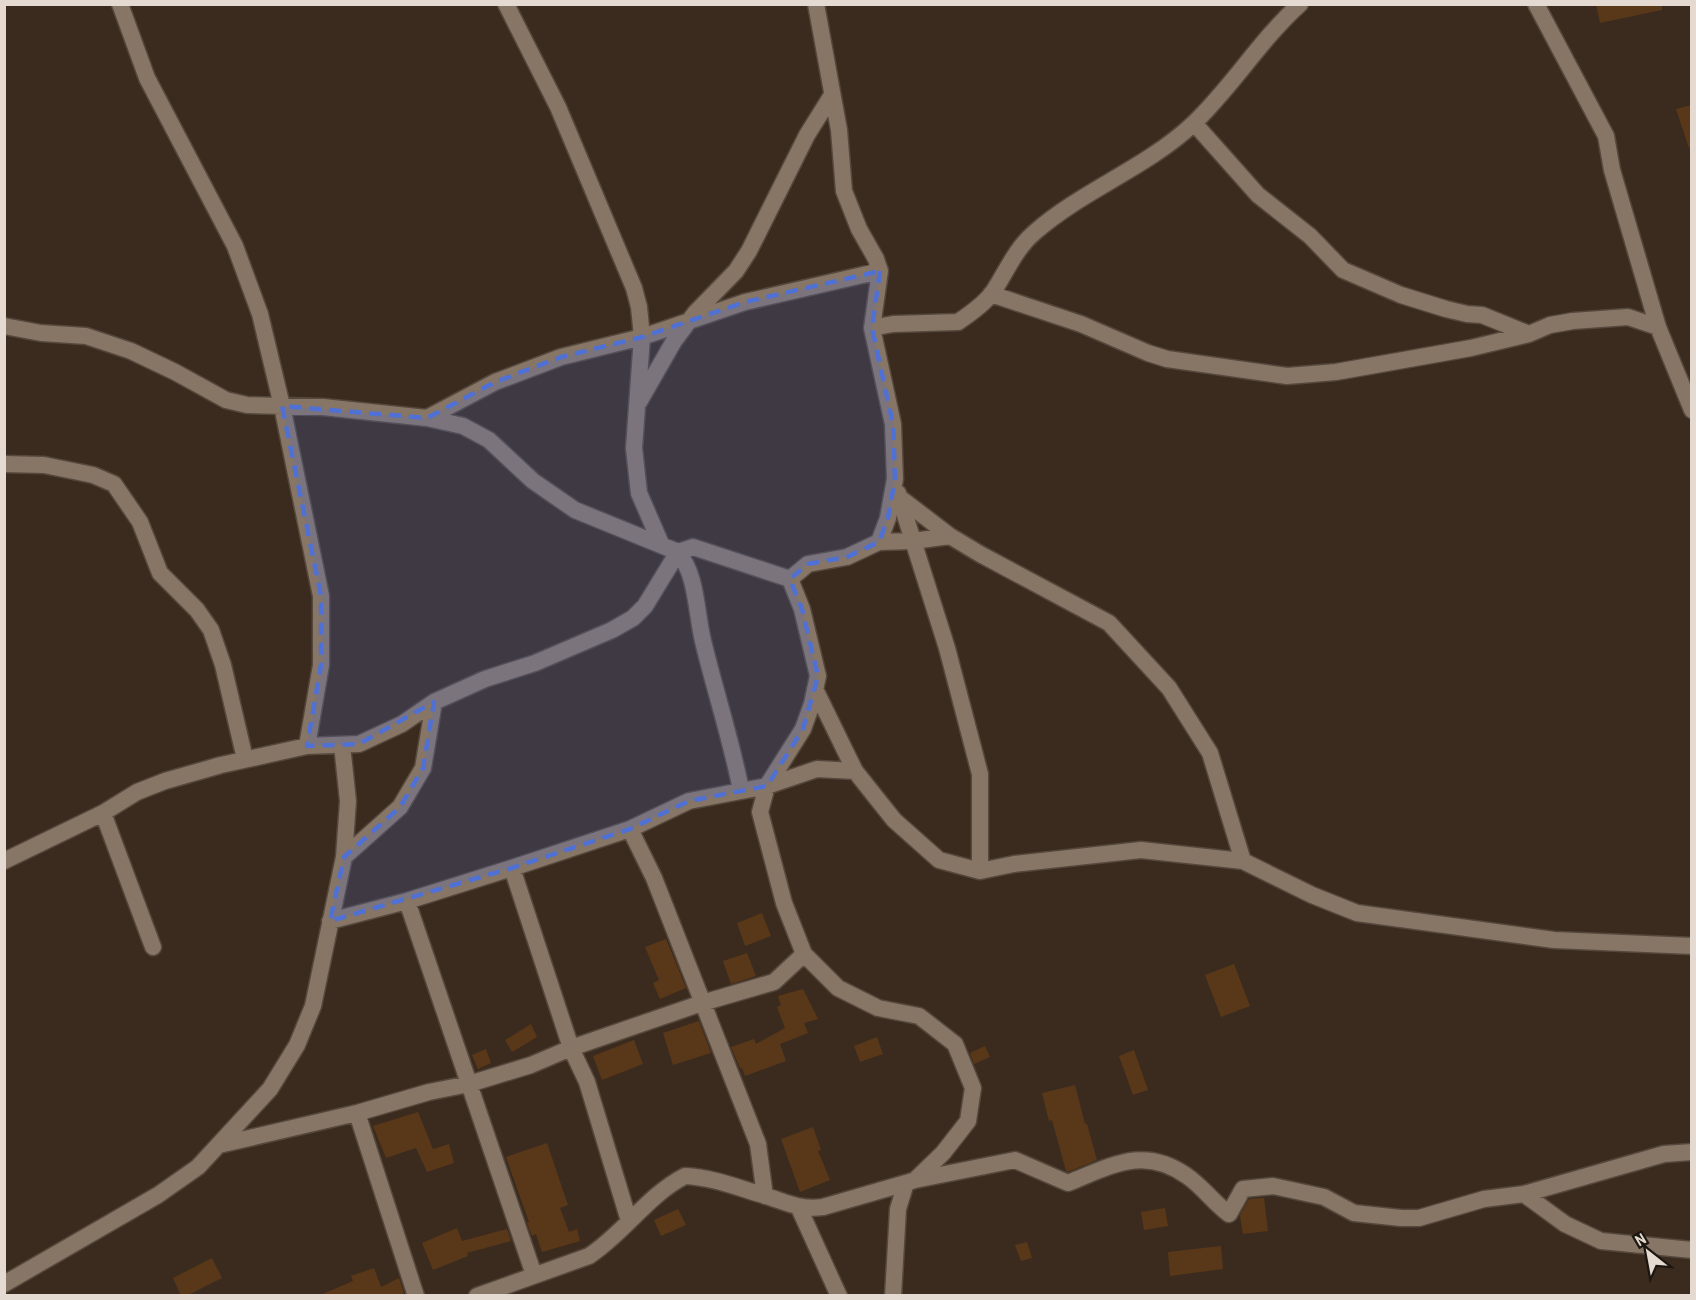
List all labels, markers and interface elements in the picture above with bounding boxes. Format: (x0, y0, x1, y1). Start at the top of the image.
north arrow (1618, 1222, 1678, 1282)
text: N (1631, 1227, 1650, 1251)

